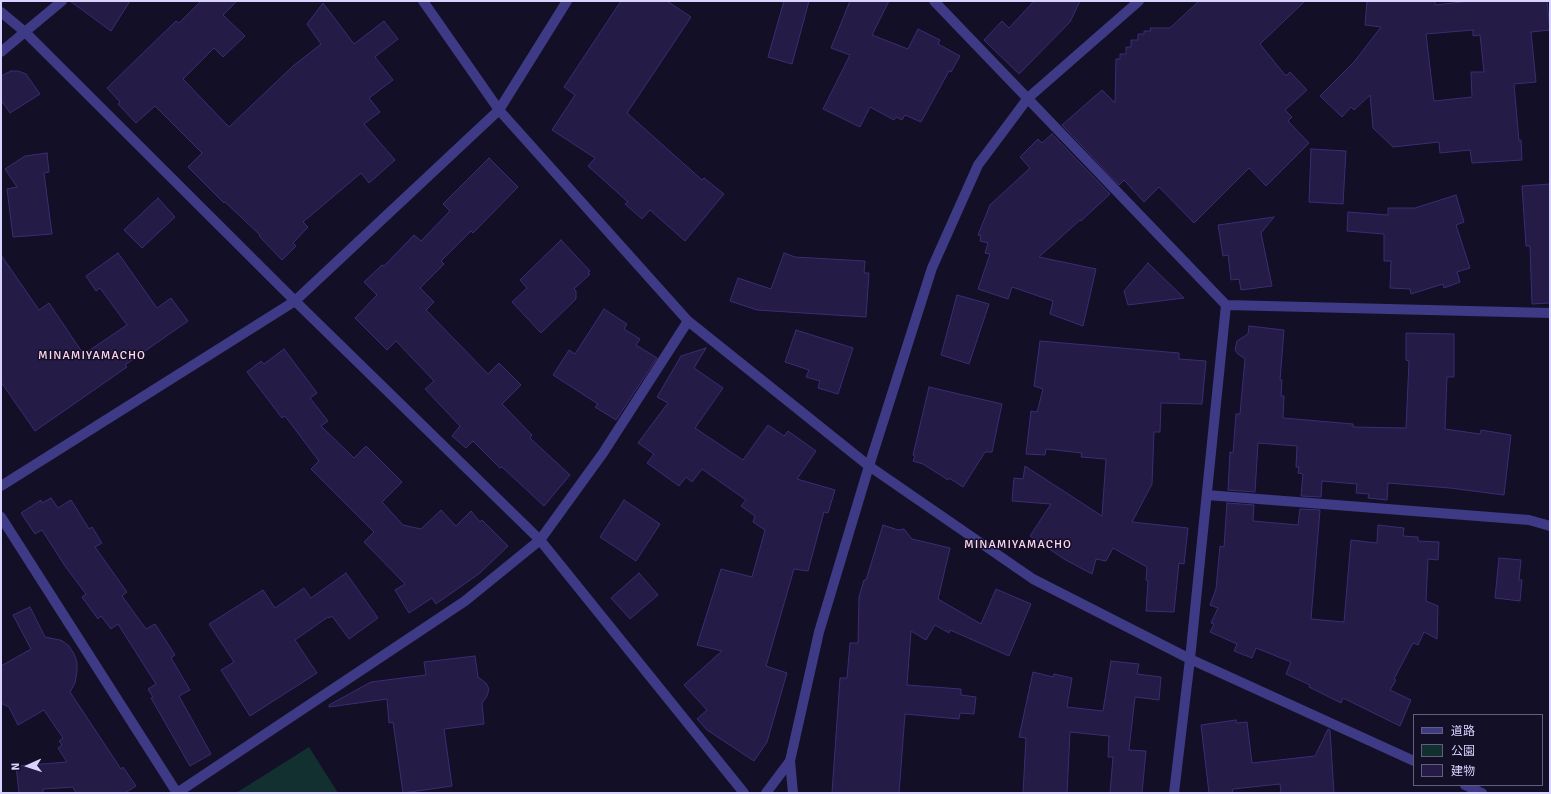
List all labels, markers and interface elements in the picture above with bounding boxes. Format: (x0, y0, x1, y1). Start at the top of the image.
district label: MINAMIYAMACHO (38, 349, 146, 363)
district label: MINAMIYAMACHO (964, 538, 1072, 552)
legend (1413, 714, 1543, 786)
text: 道路 (1451, 724, 1475, 739)
text: 公園 (1451, 744, 1475, 759)
north arrow (8, 746, 48, 786)
text: N (9, 762, 22, 771)
text: 建物 (1451, 764, 1475, 779)

